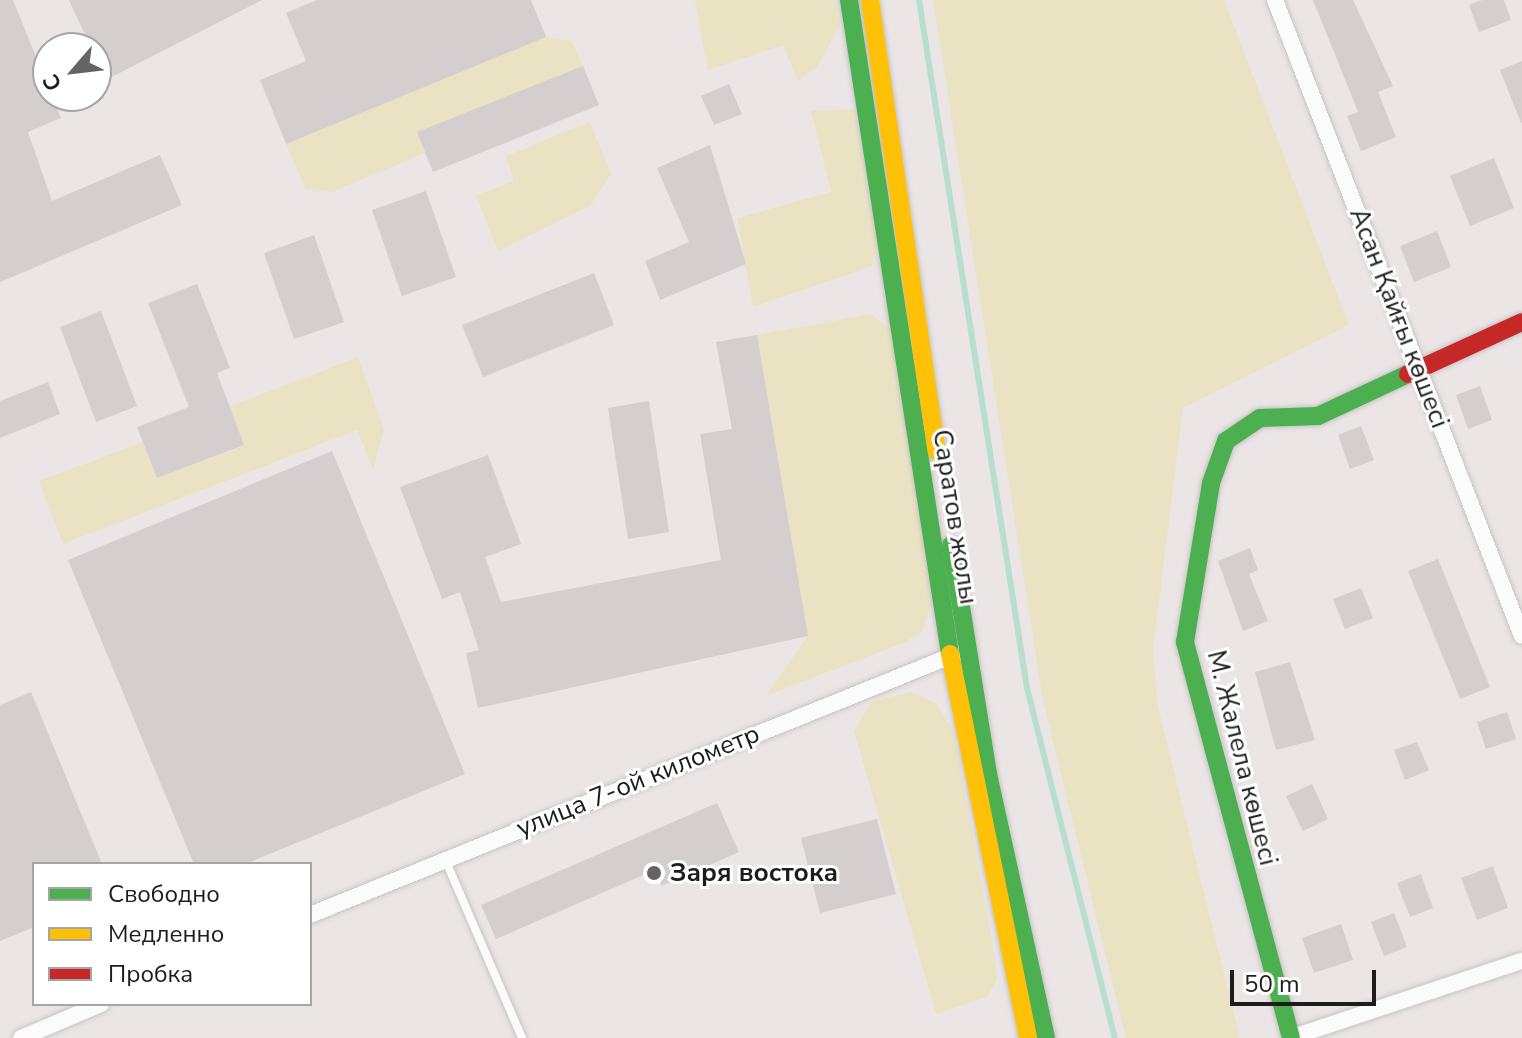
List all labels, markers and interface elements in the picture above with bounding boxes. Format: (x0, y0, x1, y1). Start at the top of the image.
north arrow (32, 32, 112, 112)
text: С (36, 69, 69, 96)
street label: Асан Қайғы көшесі (1343, 204, 1455, 432)
street label: Саратов жолы (926, 427, 984, 607)
street label: М. Жалела көшесі (1200, 647, 1284, 869)
street label: улица 7-ой километр (512, 718, 764, 844)
place label: Заря востока (670, 857, 838, 889)
legend (32, 862, 312, 1006)
marker: Заря востока (645, 864, 663, 882)
text: Свободно (108, 878, 220, 910)
text: Медленно (108, 918, 224, 950)
scale bar (1234, 954, 1380, 1004)
text: Пробка (108, 958, 193, 990)
text: 50 m (1244, 968, 1300, 1000)

